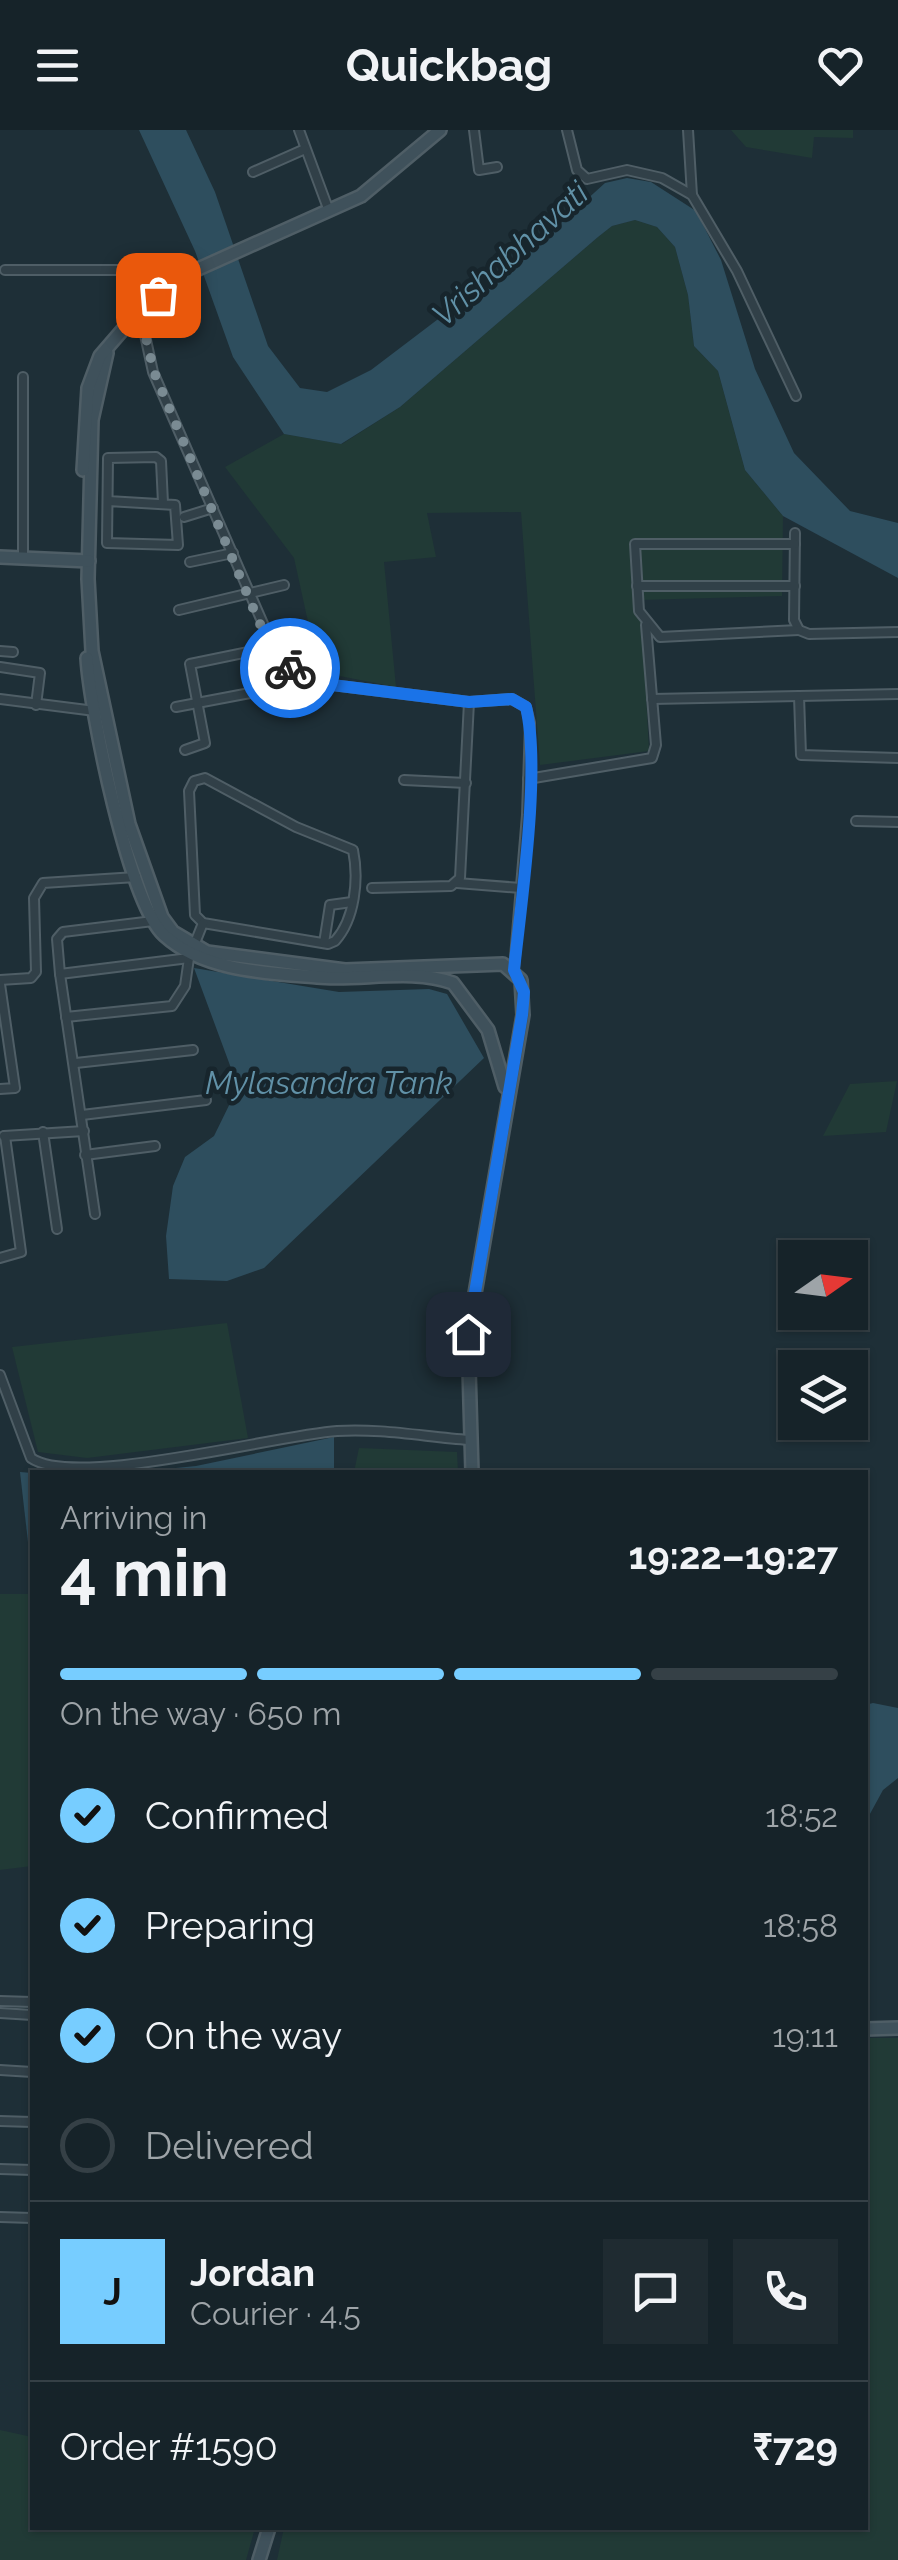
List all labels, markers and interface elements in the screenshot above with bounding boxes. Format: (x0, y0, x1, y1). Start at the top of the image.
icon: menu (30, 38, 85, 93)
icon: heart (813, 38, 868, 93)
text: Quickbag (346, 39, 552, 92)
water label: Vrishabhavati (424, 173, 596, 333)
pin (116, 253, 201, 338)
icon: bag (131, 268, 186, 323)
courier (240, 618, 340, 718)
icon: bike (263, 641, 318, 696)
water label: Mylasandra Tank (205, 1064, 453, 1101)
north arrow (778, 1240, 868, 1330)
map controls (778, 1240, 868, 1440)
pin (426, 1292, 511, 1377)
icon: home (441, 1307, 496, 1362)
button: layers (778, 1350, 868, 1440)
text: Arriving in (60, 1499, 207, 1536)
text: 19:22–19:27 (628, 1533, 838, 1578)
text: 4 min (60, 1535, 229, 1611)
text: On the way · 650 m (60, 1695, 341, 1732)
icon: check (60, 1788, 115, 1843)
text: Confirmed (145, 1793, 329, 1838)
text: 18:52 (765, 1797, 838, 1834)
icon: check (60, 1898, 115, 1953)
text: Preparing (145, 1903, 315, 1948)
text: 18:58 (763, 1907, 838, 1944)
icon: check (60, 2008, 115, 2063)
text: On the way (145, 2013, 342, 2058)
text: 19:11 (772, 2017, 838, 2054)
text: Delivered (145, 2123, 314, 2168)
button: chat (603, 2239, 708, 2344)
button: phone (733, 2239, 838, 2344)
text: Jordan (190, 2250, 315, 2295)
text: J (103, 2269, 122, 2314)
text: Courier · 4.5 (190, 2295, 361, 2332)
text: Order #1590 (60, 2424, 278, 2469)
text: ₹729 (753, 2424, 838, 2469)

